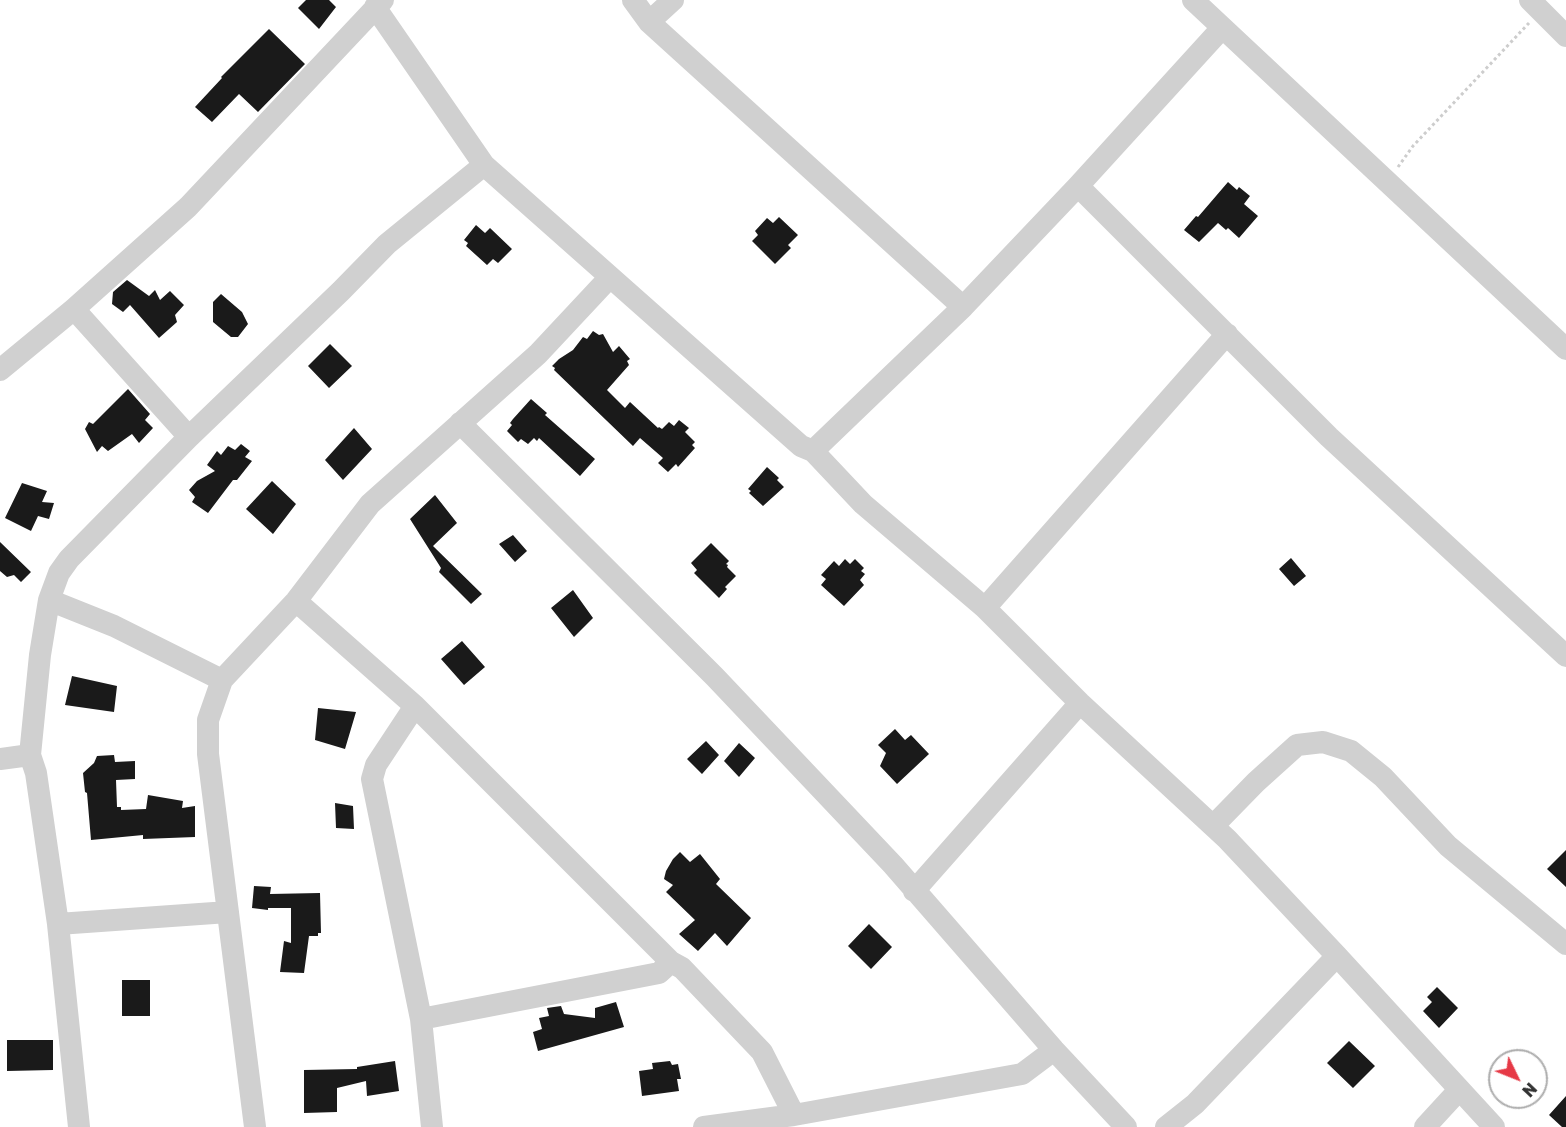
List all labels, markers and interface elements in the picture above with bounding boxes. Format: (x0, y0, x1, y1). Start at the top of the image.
north arrow (1488, 1049, 1548, 1109)
text: N (1518, 1079, 1541, 1101)

